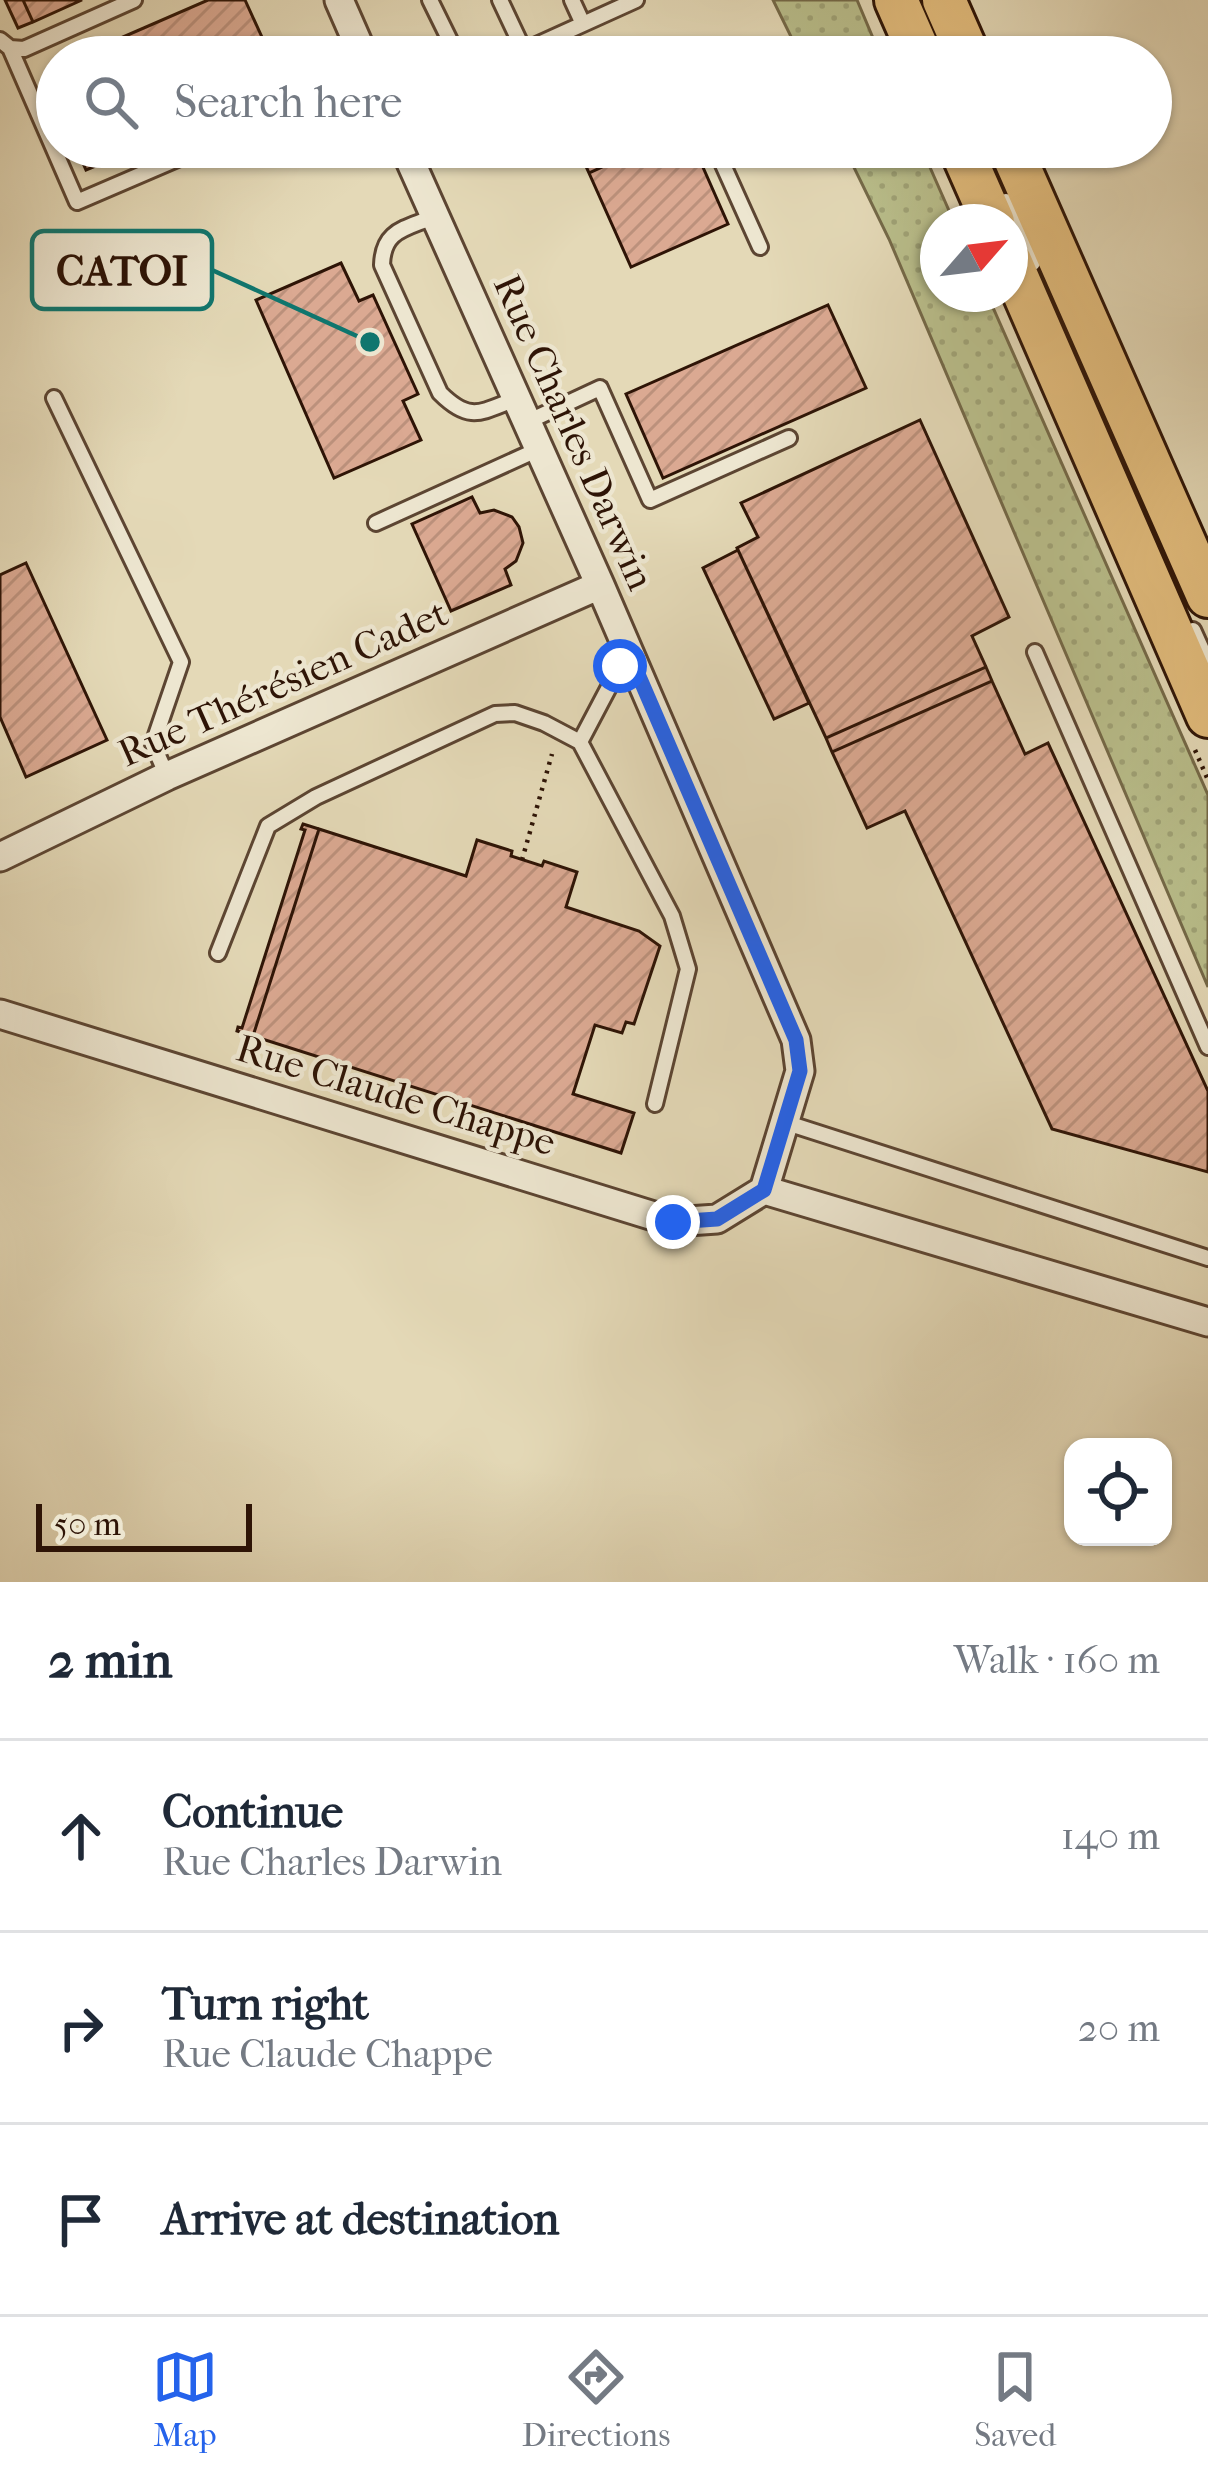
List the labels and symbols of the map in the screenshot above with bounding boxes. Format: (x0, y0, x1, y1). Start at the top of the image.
north arrow (920, 204, 1028, 312)
callout: CATOI (32, 231, 212, 309)
text: CATOI (56, 247, 189, 296)
street label: Rue Charles Darwin (484, 267, 664, 597)
street label: Rue Thérésien Cadet (111, 590, 455, 776)
route start (593, 639, 647, 693)
street label: Rue Claude Chappe (231, 1025, 561, 1165)
route end (646, 1195, 700, 1249)
scale bar (36, 1498, 252, 1551)

